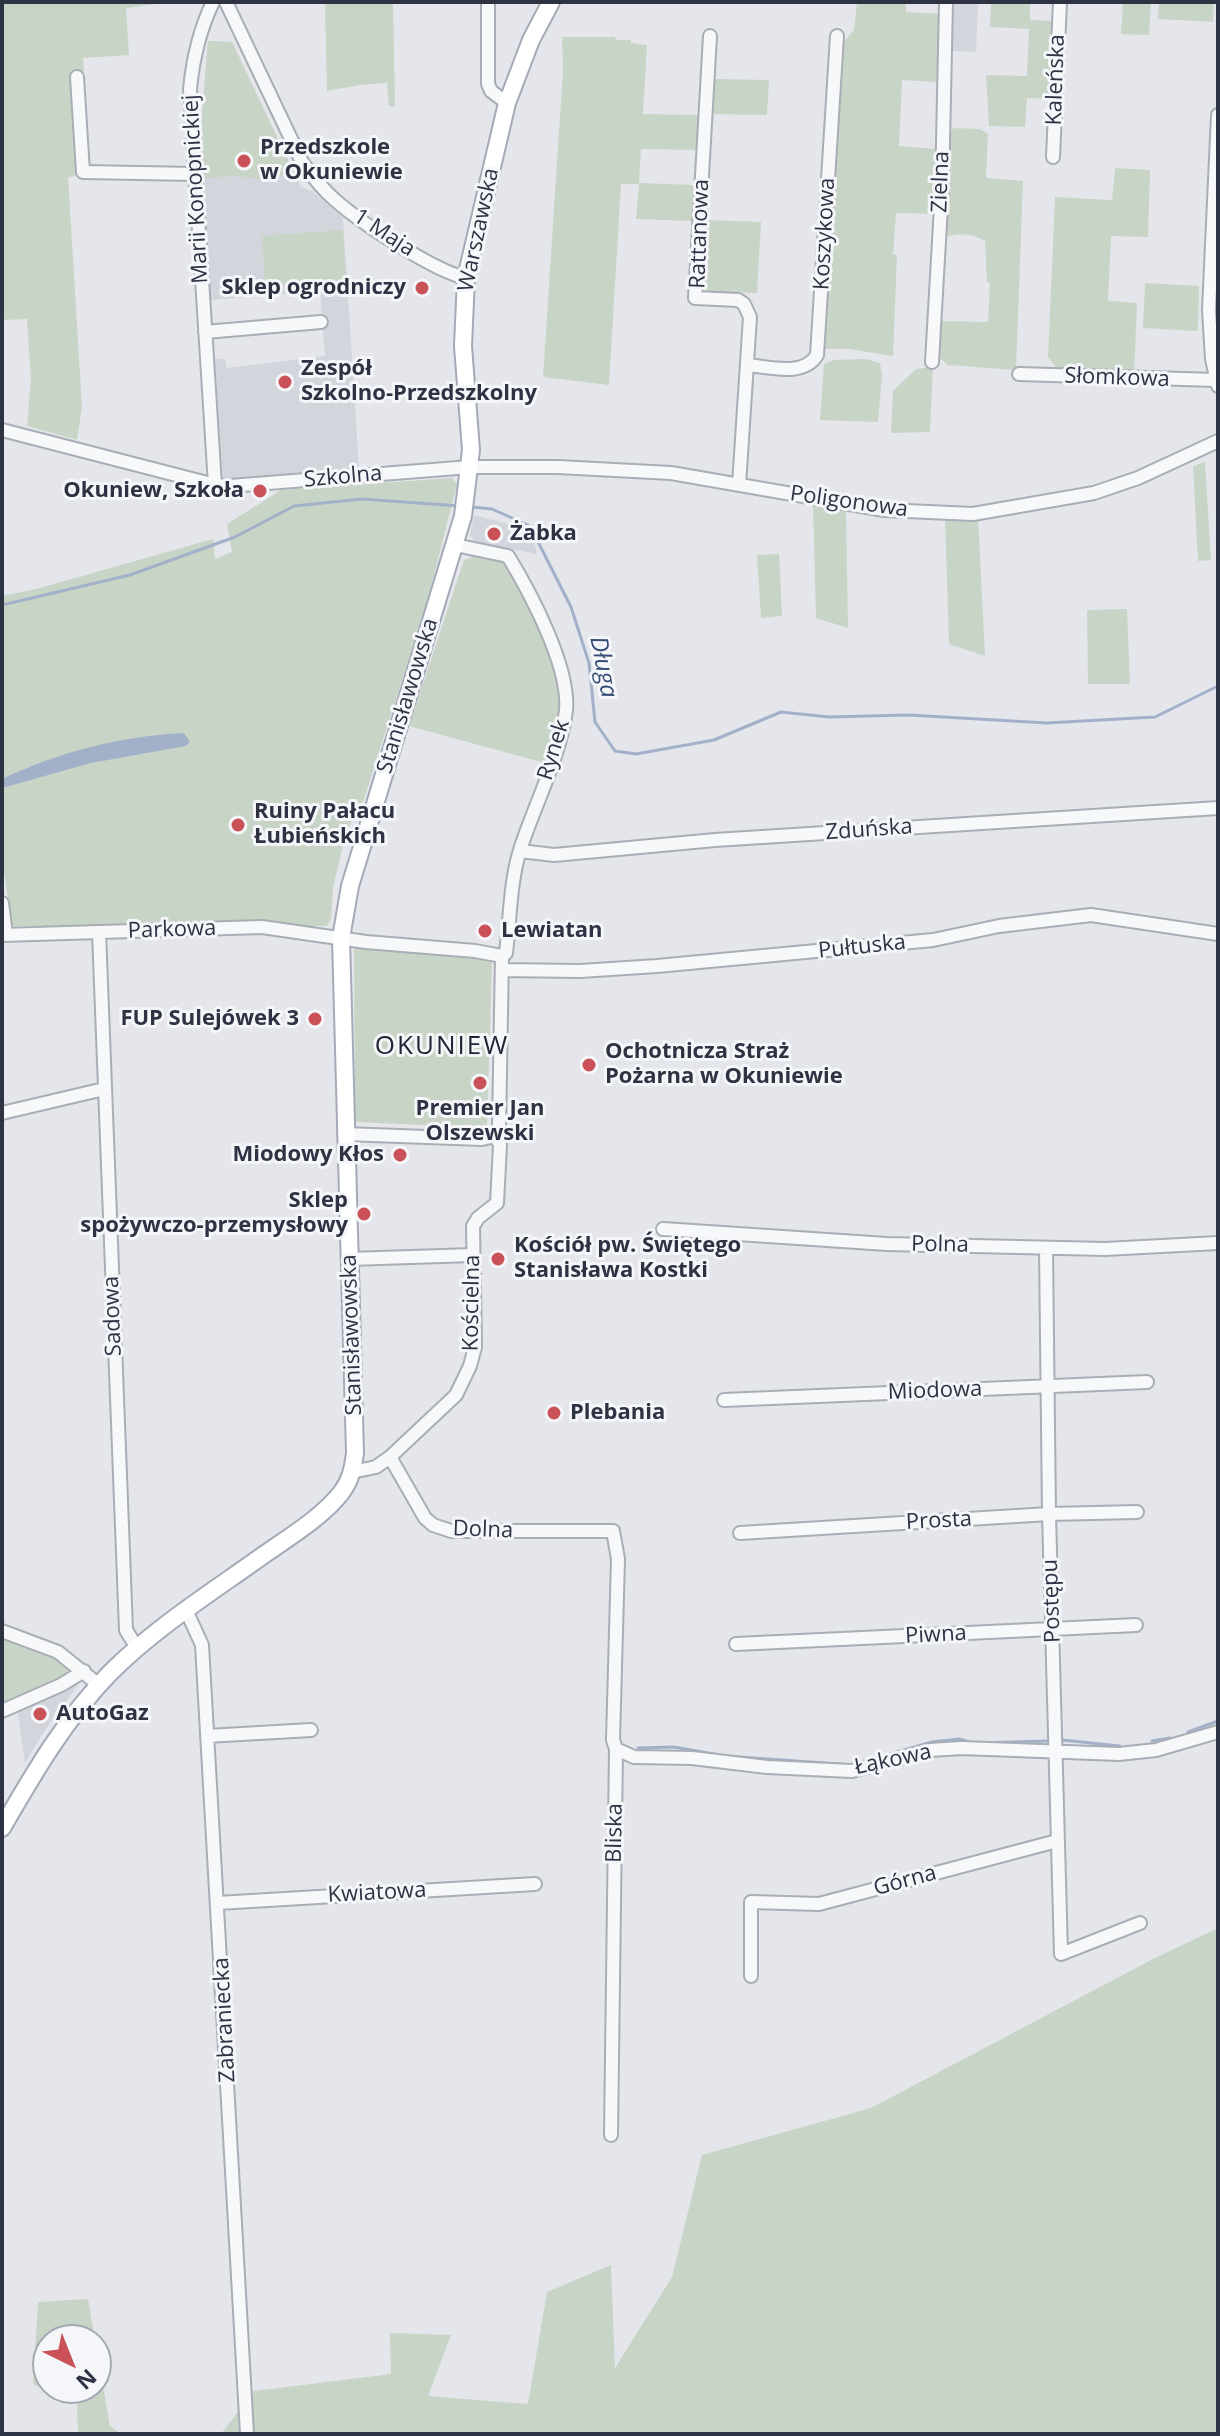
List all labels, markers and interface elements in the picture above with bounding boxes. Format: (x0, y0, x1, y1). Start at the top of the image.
street label: Kaleńska (1041, 34, 1071, 126)
street label: Marii Konopnickiej (178, 94, 214, 284)
place label: Przedszkole w Okuniewie (260, 135, 403, 186)
street label: Zielna (927, 151, 955, 213)
marker: Przedszkole w Okuniewie (235, 152, 253, 170)
street label: Warszawska (453, 166, 505, 294)
street label: Koszykowa (809, 177, 841, 291)
street label: Rattanowa (685, 179, 715, 289)
street label: 1 Maja (348, 203, 420, 263)
place label: Sklep ogrodniczy (222, 275, 406, 301)
marker: Sklep ogrodniczy (413, 279, 431, 297)
place label: Zespół Szkolno-Przedszkolny (301, 356, 537, 408)
street label: Słomkowa (1064, 363, 1170, 393)
marker: Zespół Szkolno-Przedszkolny (276, 373, 294, 391)
street label: Szkolna (303, 460, 383, 494)
place label: Okuniew, Szkoła (63, 478, 244, 504)
street label: Poligonowa (788, 481, 910, 523)
marker: Okuniew, Szkoła (251, 482, 269, 500)
place label: Żabka (510, 521, 577, 547)
marker: Żabka (485, 525, 503, 543)
street label: Stanisławowska (372, 615, 444, 777)
water label: Długa (583, 634, 623, 700)
street label: Rynek (532, 716, 576, 784)
place label: Ruiny Pałacu Łubieńskich (254, 799, 395, 850)
street label: Zduńska (825, 814, 913, 846)
marker: Ruiny Pałacu Łubieńskich (229, 816, 247, 834)
street label: Parkowa (127, 915, 217, 945)
place label: Lewiatan (501, 918, 603, 944)
marker: Lewiatan (476, 922, 494, 940)
street label: Pułtuska (817, 929, 907, 965)
place label: FUP Sulejówek 3 (120, 1006, 299, 1032)
marker: FUP Sulejówek 3 (306, 1010, 324, 1028)
district label: OKUNIEW (375, 1031, 509, 1063)
place label: Ochotnicza Straż Pożarna w Okuniewie (605, 1039, 843, 1090)
marker: Ochotnicza Straż Pożarna w Okuniewie (580, 1056, 598, 1074)
marker: Premier Jan Olszewski (471, 1074, 489, 1092)
place label: Premier Jan Olszewski (416, 1096, 544, 1148)
place label: Miodowy Kłos (232, 1142, 384, 1168)
marker: Miodowy Kłos (391, 1146, 409, 1164)
place label: Sklep spożywczo-przemysłowy (80, 1188, 348, 1240)
marker: Sklep spożywczo-przemysłowy (355, 1205, 373, 1223)
street label: Polna (911, 1231, 969, 1259)
place label: Kościół pw. Świętego Stanisława Kostki (514, 1233, 741, 1284)
marker: Kościół pw. Świętego Stanisława Kostki (489, 1250, 507, 1268)
street label: Stanisławowska (336, 1254, 368, 1416)
street label: Kościelna (458, 1254, 486, 1352)
street label: Sadowa (98, 1275, 128, 1357)
street label: Miodowa (887, 1376, 983, 1406)
place label: Plebania (570, 1400, 665, 1426)
marker: Plebania (545, 1404, 563, 1422)
street label: Prosta (905, 1506, 973, 1536)
street label: Dolna (452, 1516, 514, 1544)
street label: Postępu (1037, 1559, 1067, 1643)
street label: Piwna (905, 1620, 967, 1650)
place label: AutoGaz (56, 1701, 149, 1727)
marker: AutoGaz (31, 1705, 49, 1723)
street label: Łąkowa (852, 1739, 934, 1781)
street label: Bliska (601, 1803, 629, 1863)
street label: Górna (871, 1860, 939, 1902)
street label: Kwiatowa (327, 1877, 427, 1909)
street label: Zabraniecka (209, 1957, 241, 2083)
north arrow (32, 2324, 112, 2404)
text: N (70, 2363, 104, 2397)

